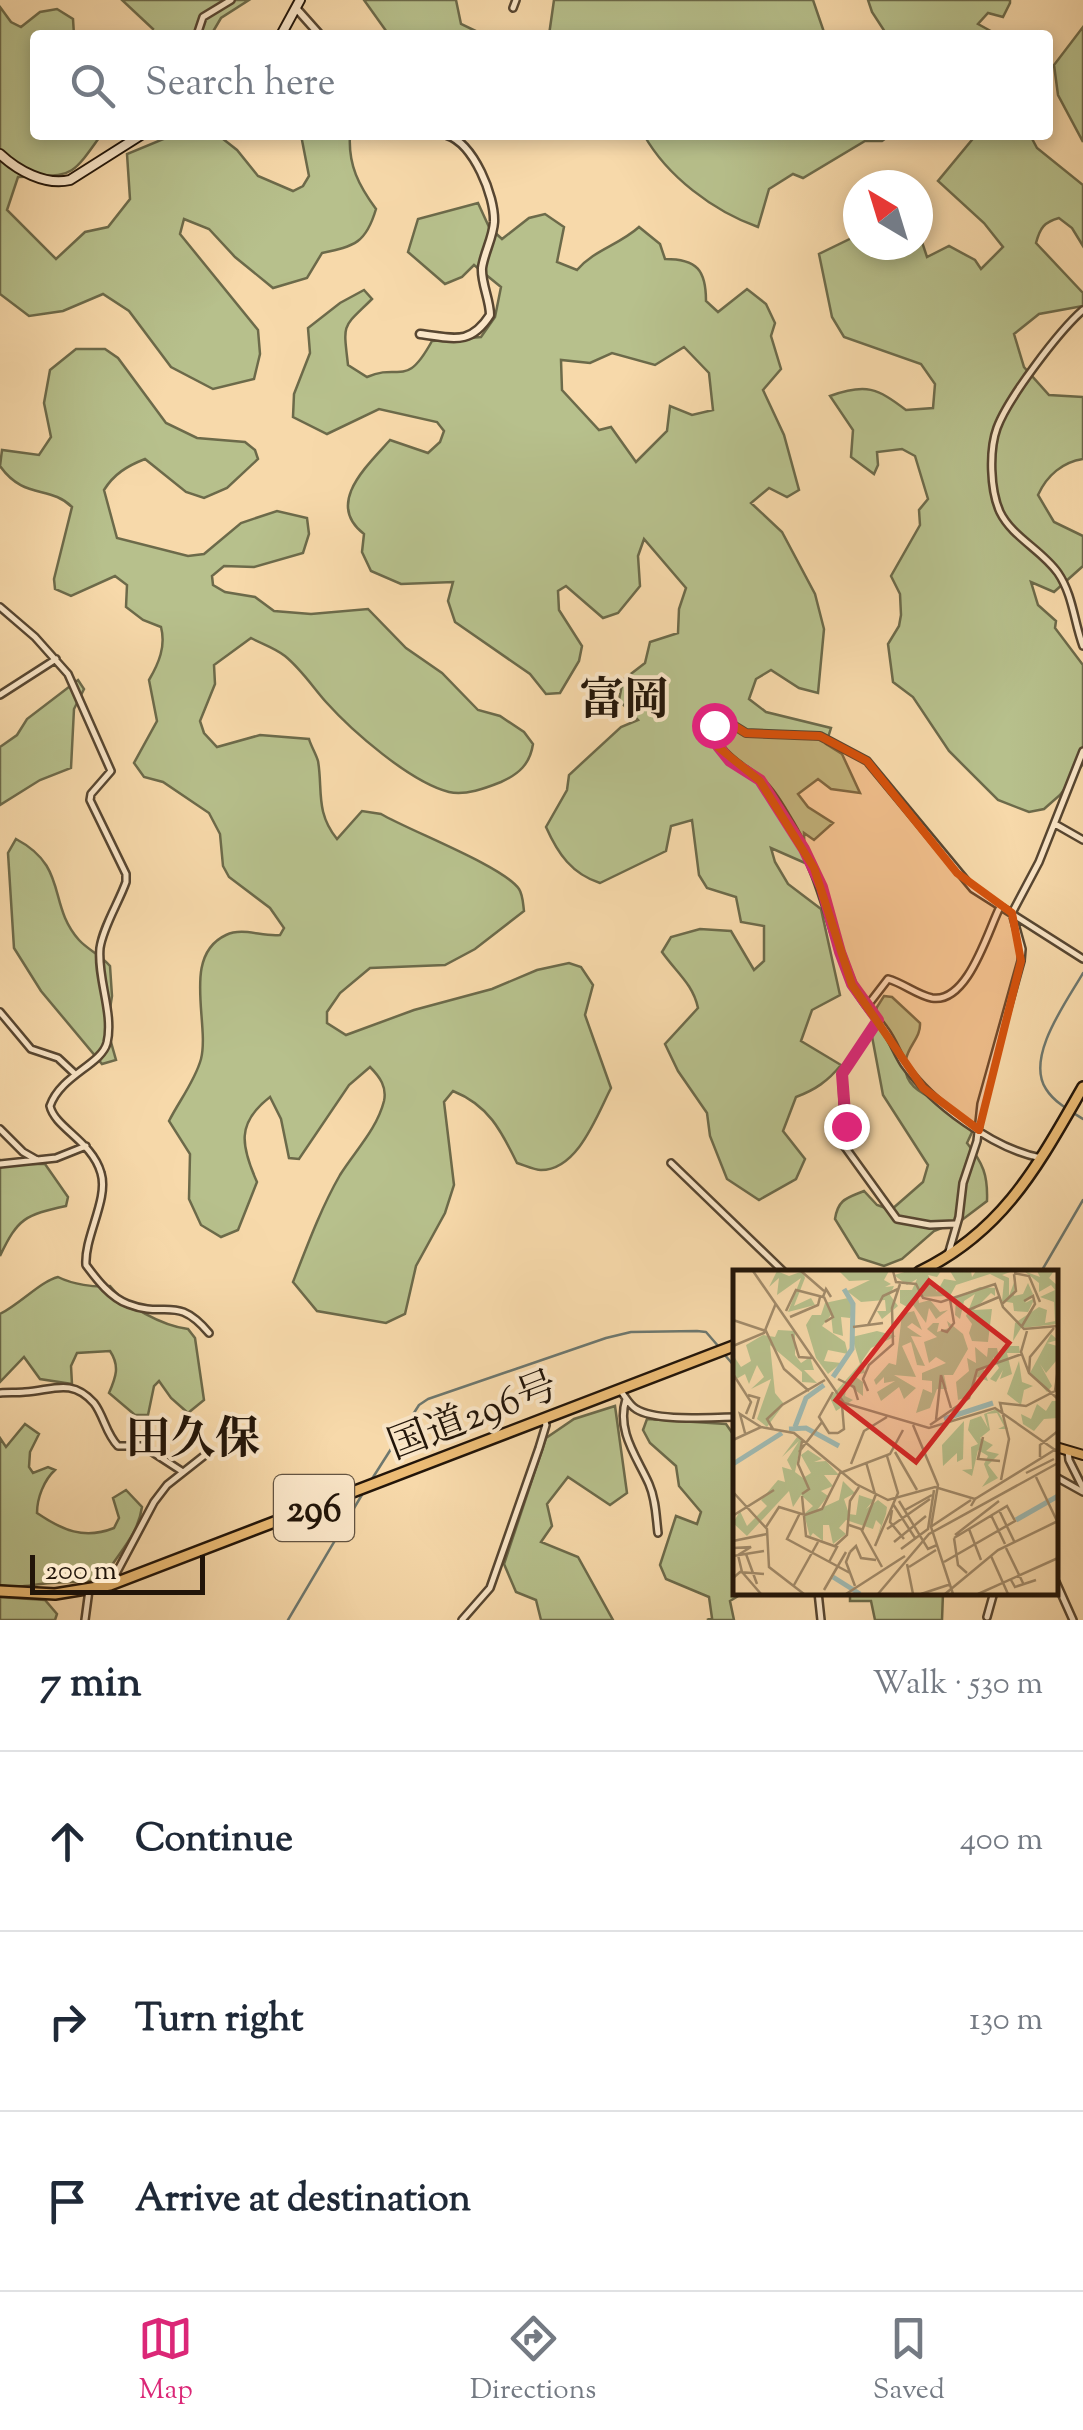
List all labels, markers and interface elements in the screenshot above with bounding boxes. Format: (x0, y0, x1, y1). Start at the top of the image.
search box (30, 30, 1053, 140)
icon: search (65, 58, 120, 113)
text: Search here (145, 58, 336, 112)
north arrow (843, 170, 933, 260)
district label: 富岡 (579, 671, 669, 736)
route start (692, 703, 738, 749)
route end (824, 1104, 870, 1150)
inset map (733, 1270, 1058, 1595)
street label: 国道296号 (380, 1360, 567, 1477)
district label: 田久保 (125, 1410, 261, 1475)
road number: 296 (274, 1475, 354, 1541)
scale bar (30, 1550, 205, 1594)
text: 200 m (45, 1552, 117, 1592)
text: 7 min (40, 1655, 141, 1715)
text: Walk · 530 m (872, 1662, 1043, 1708)
icon: ahead (40, 1814, 95, 1869)
text: Continue (135, 1814, 293, 1868)
text: 400 m (960, 1818, 1043, 1864)
icon: right (40, 1994, 95, 2049)
text: Turn right (135, 1994, 303, 2048)
text: 130 m (969, 1998, 1043, 2044)
icon: arrive (40, 2174, 95, 2229)
text: Arrive at destination (135, 2174, 471, 2228)
tab: Map (138, 2311, 193, 2411)
tab: Directions (470, 2311, 596, 2411)
tab: Saved (873, 2311, 945, 2411)

